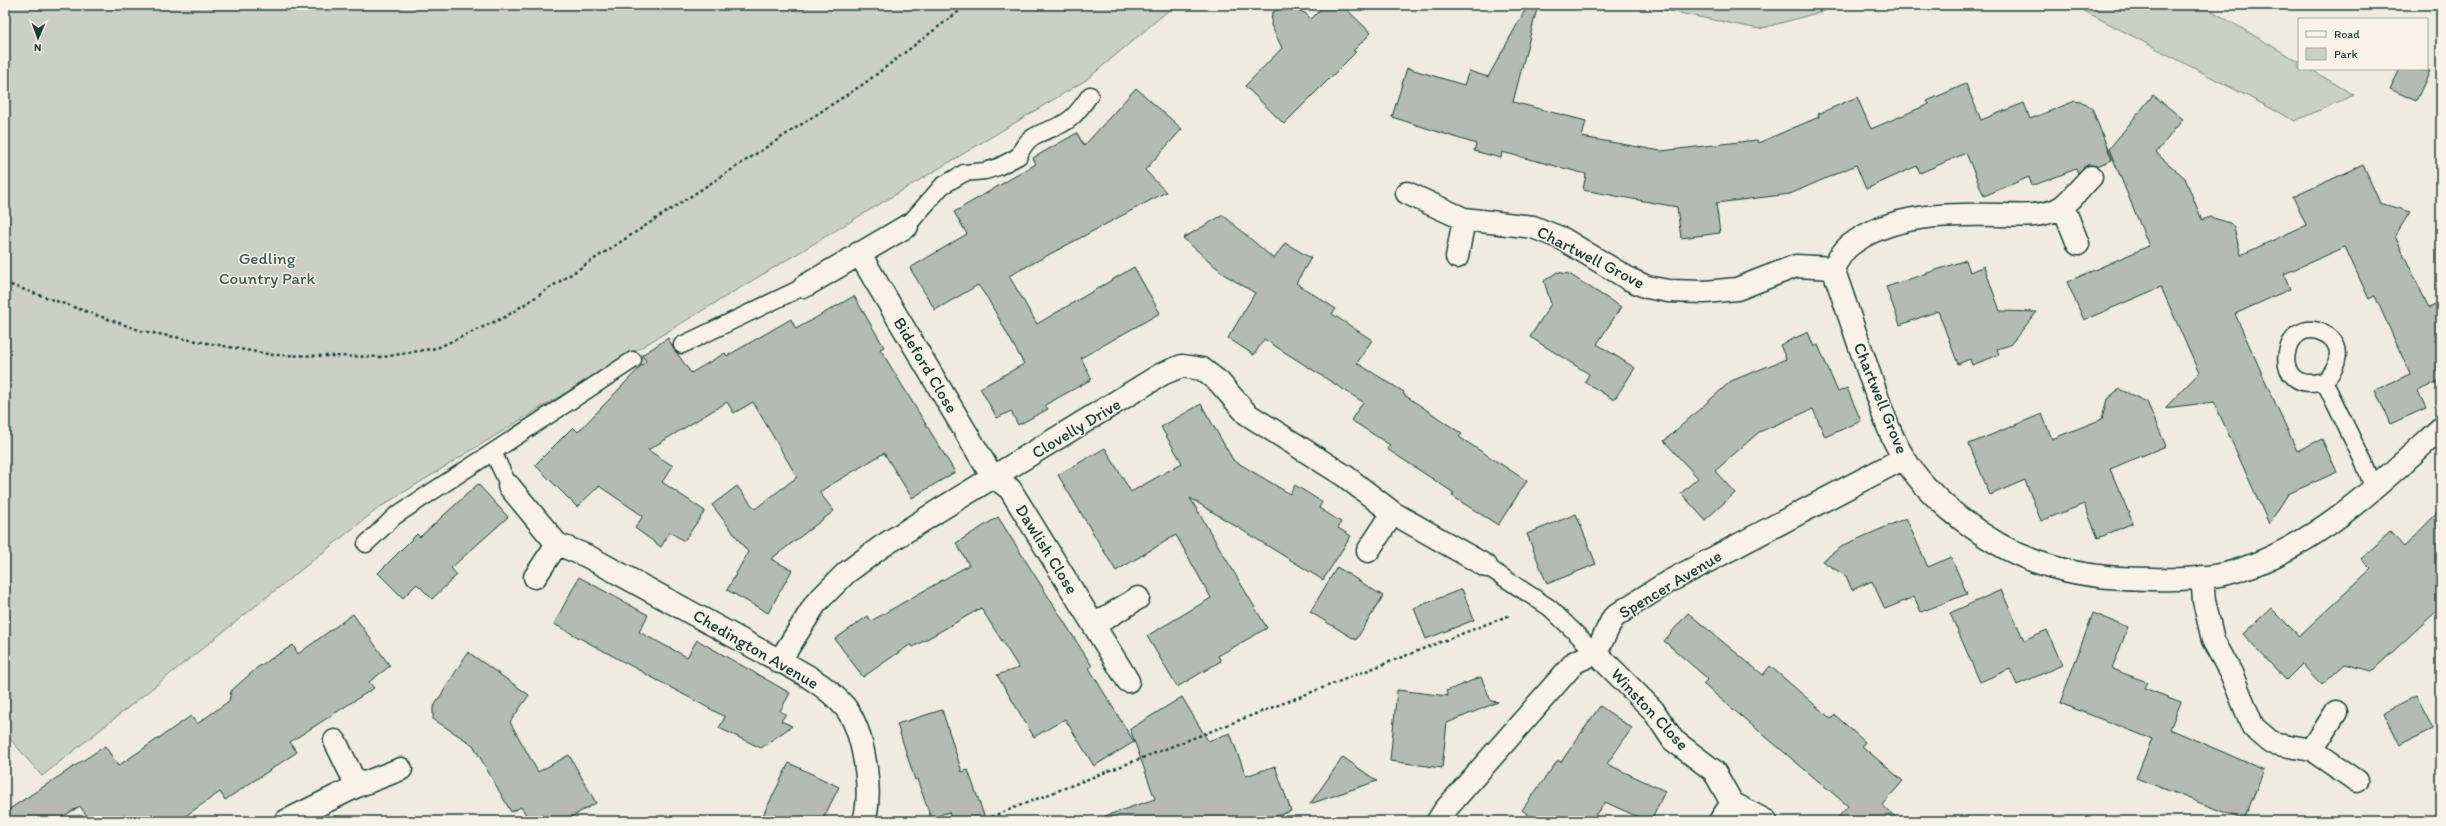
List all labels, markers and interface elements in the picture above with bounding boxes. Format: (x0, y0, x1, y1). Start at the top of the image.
north arrow (18, 18, 58, 58)
legend (2298, 18, 2428, 70)
text: Road (2334, 27, 2360, 41)
text: N (34, 41, 42, 54)
text: Park (2334, 47, 2358, 61)
street label: Chartwell Grove (1534, 221, 1648, 293)
park label: Gedling Country Park (219, 248, 316, 288)
street label: Bideford Close (890, 314, 962, 416)
street label: Chartwell Grove (1850, 340, 1912, 456)
street label: Clovelly Drive (1028, 394, 1124, 462)
street label: Dawlish Close (1012, 501, 1082, 597)
street label: Spencer Avenue (1615, 545, 1725, 623)
street label: Chedington Avenue (690, 605, 822, 693)
street label: Winston Close (1607, 664, 1693, 754)

